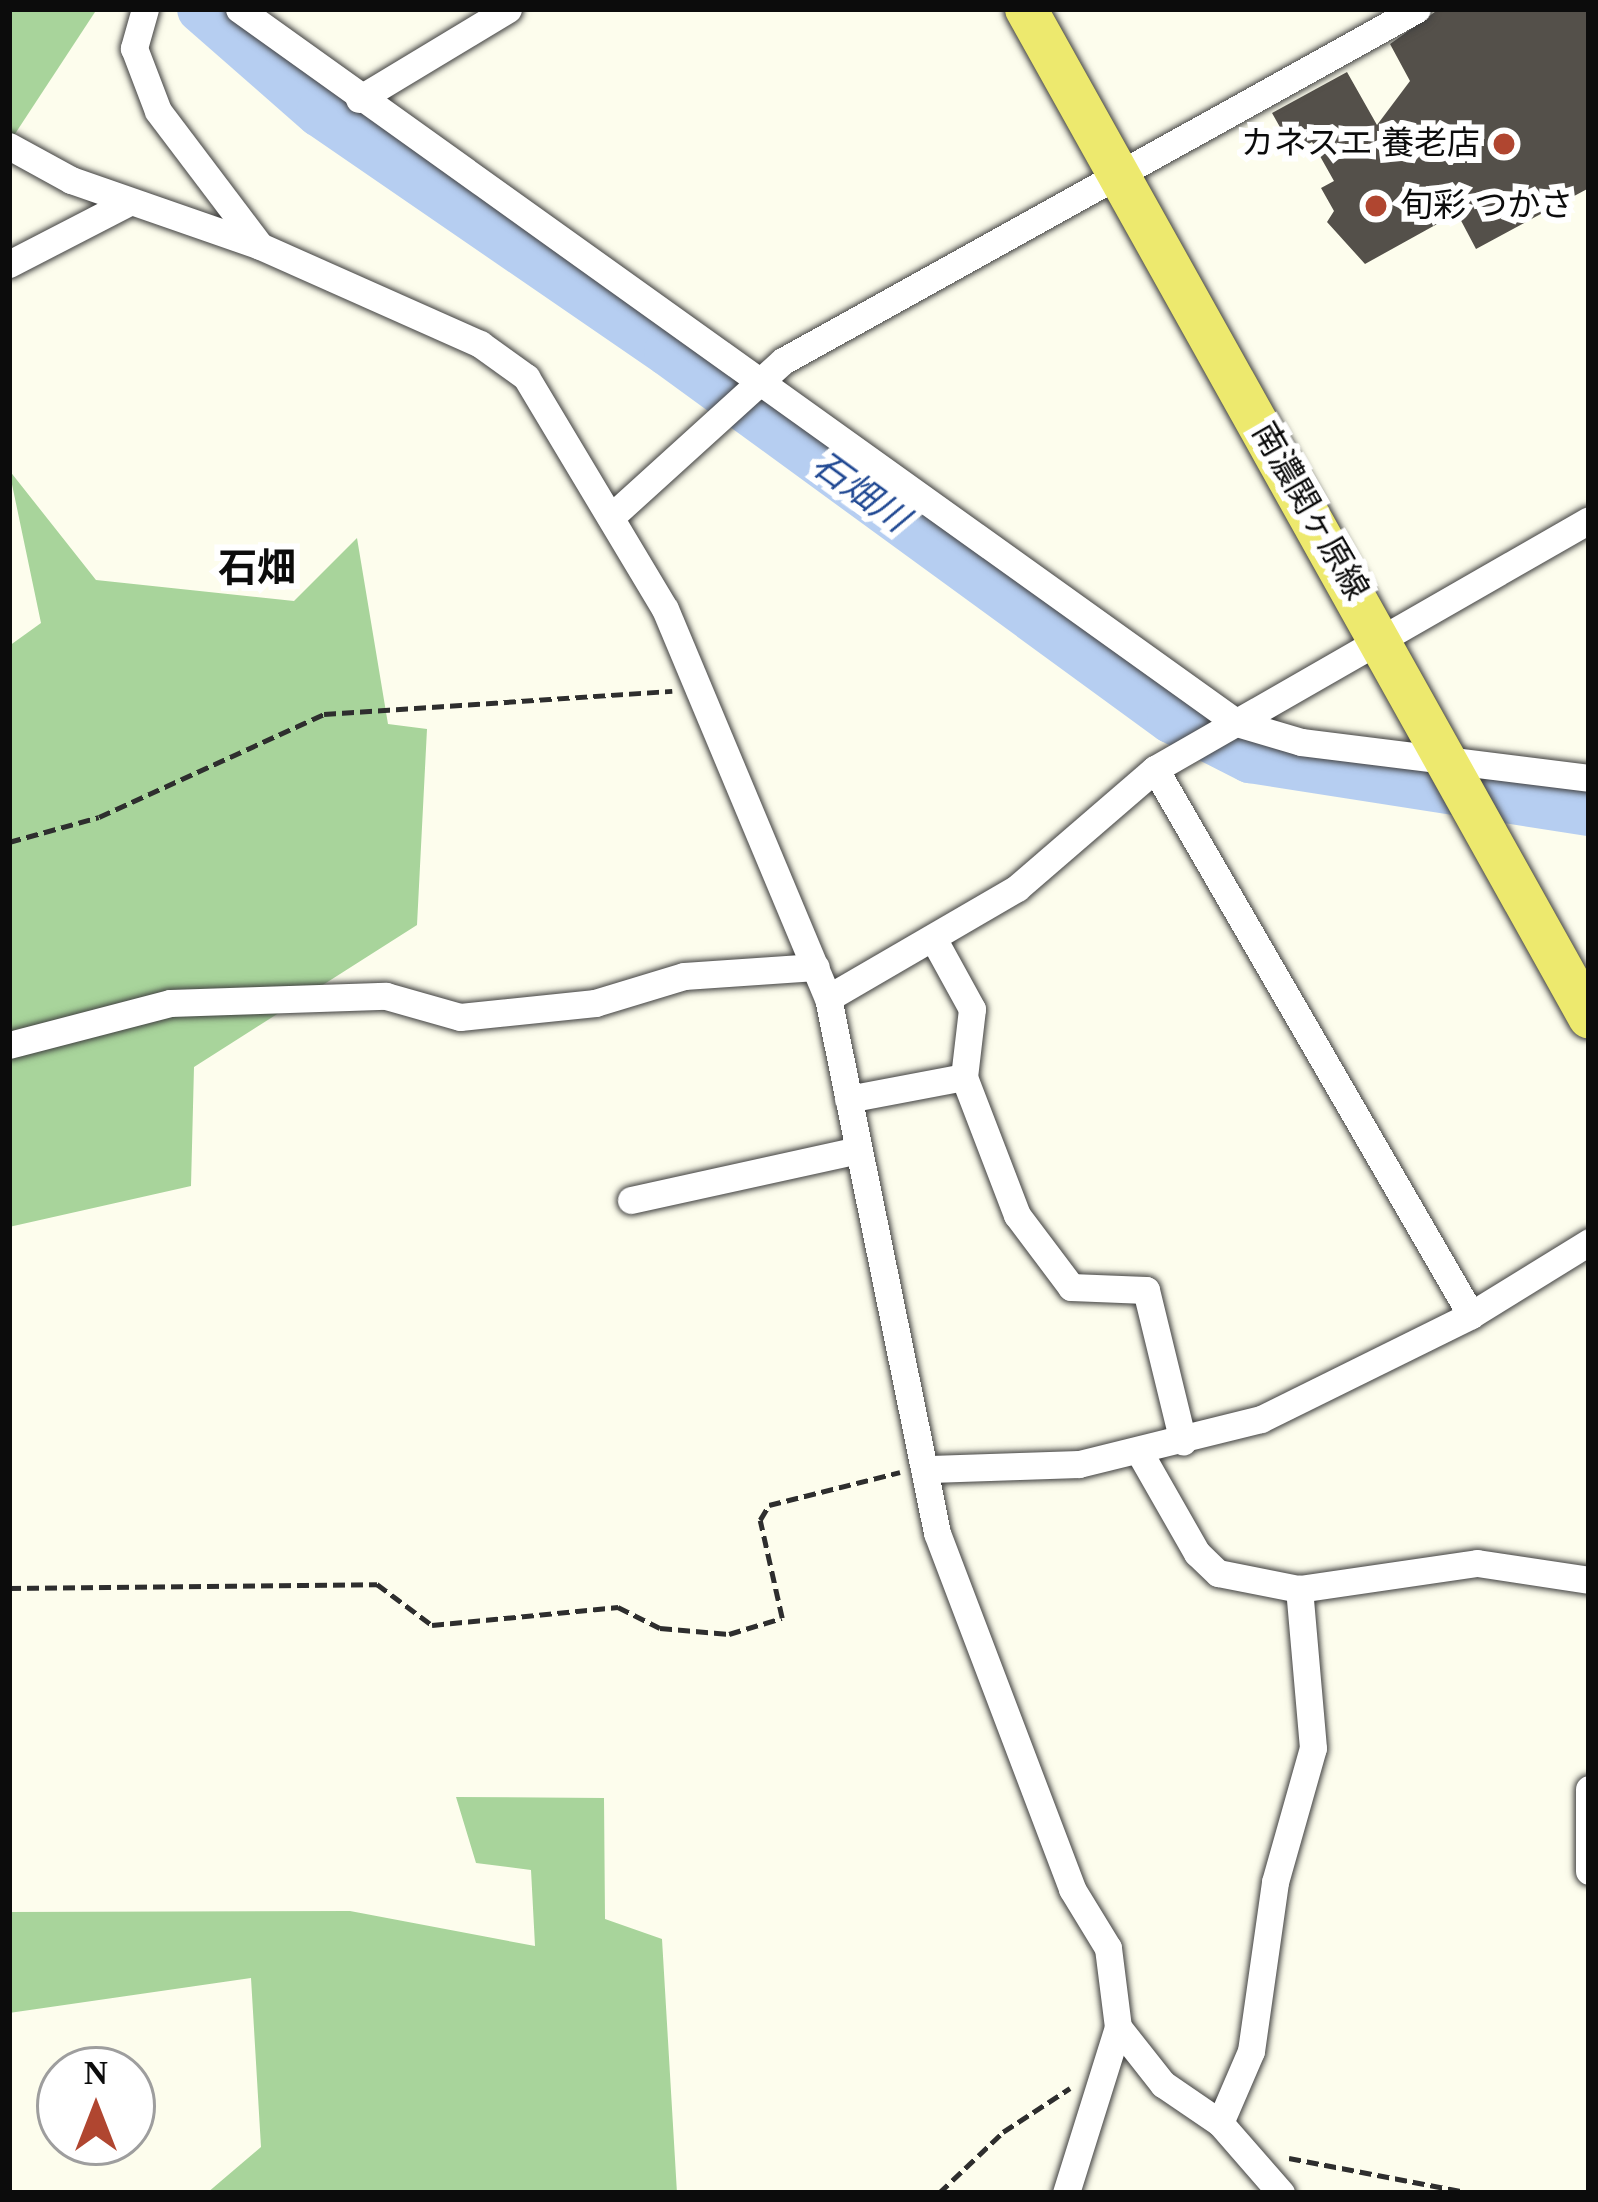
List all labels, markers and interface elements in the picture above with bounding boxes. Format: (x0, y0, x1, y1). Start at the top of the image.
place label: カネスエ 養老店 (1241, 124, 1480, 164)
marker: カネスエ 養老店 (1491, 131, 1517, 157)
place label: 旬彩 つかさ (1400, 186, 1573, 226)
marker: 旬彩 つかさ (1363, 193, 1389, 219)
street label: 南濃関ヶ原線 (1243, 415, 1377, 607)
water label: 石畑川 (804, 443, 916, 541)
district label: 石畑 (218, 545, 296, 591)
north arrow (36, 2046, 156, 2166)
text: N (84, 2055, 108, 2091)

